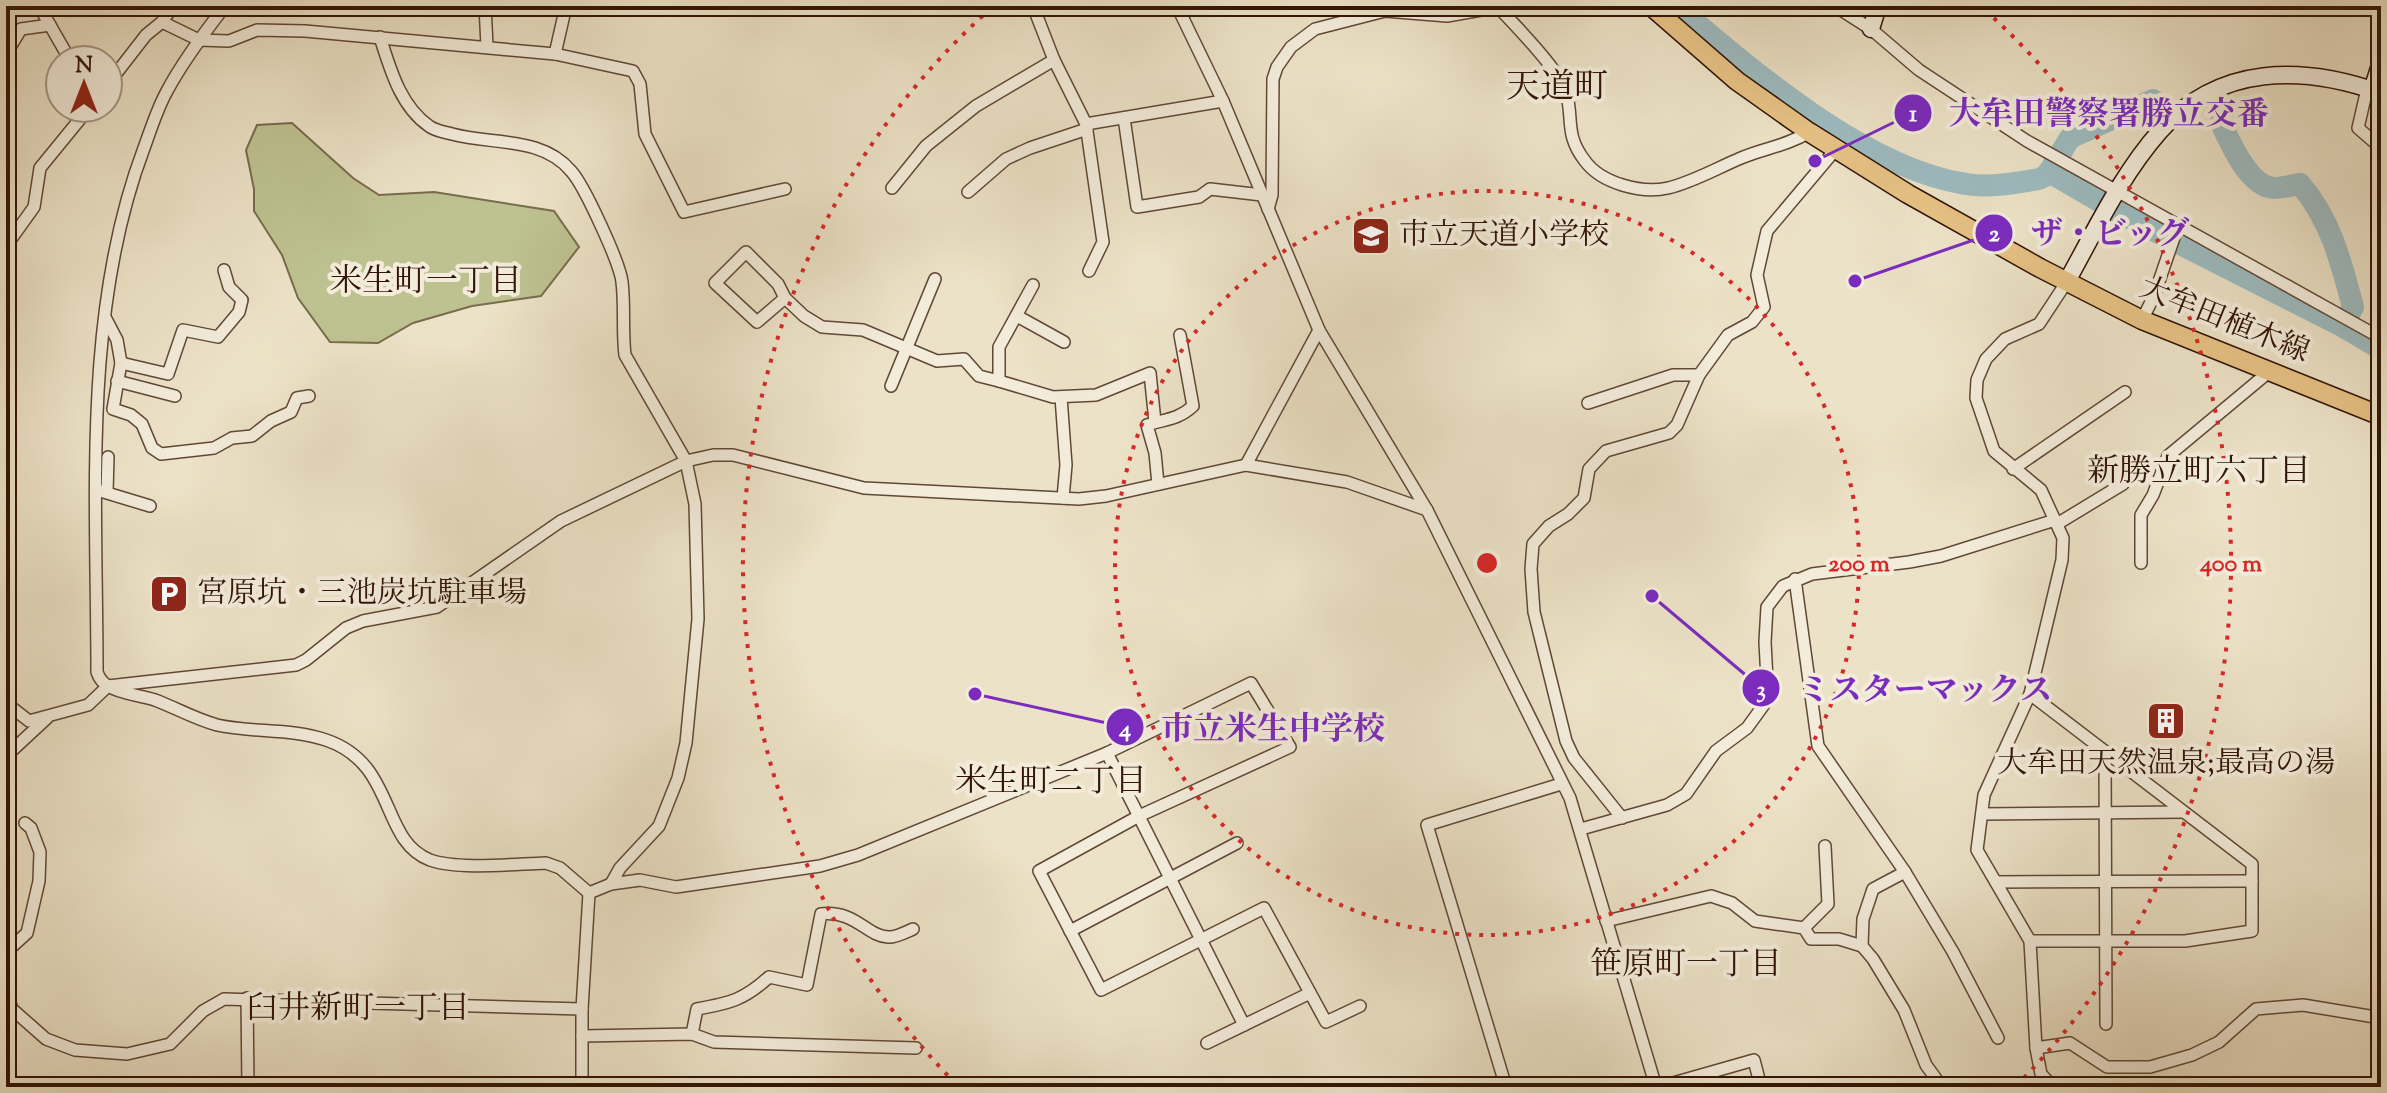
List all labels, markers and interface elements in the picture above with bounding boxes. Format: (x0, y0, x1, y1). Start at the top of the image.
north arrow (44, 44, 124, 124)
text: N (75, 51, 93, 83)
district label: 天道町 (1506, 64, 1608, 113)
callout: 大牟田警察署勝立交番 (1893, 85, 2285, 141)
text: 大牟田警察署勝立交番 (1949, 93, 2269, 139)
text: 1 (1909, 98, 1918, 132)
callout: ザ・ビッグ (1974, 205, 2206, 261)
text: ザ・ビッグ (2031, 213, 2189, 259)
school or university icon: 市立天道小学校 (1350, 215, 1392, 257)
place label: 市立天道小学校 (1399, 215, 1609, 258)
text: 2 (1988, 218, 2000, 252)
district label: 米生町一丁目 (330, 260, 522, 306)
street label: 大牟田植木線 (2132, 267, 2316, 375)
district label: 新勝立町六丁目 (2087, 450, 2311, 496)
text: 200 m (1828, 548, 1890, 582)
text: 400 m (2199, 548, 2262, 582)
centre of rings (1473, 549, 1501, 577)
parking icon: 宮原坑・三池炭坑駐車場 (148, 573, 190, 615)
place label: 宮原坑・三池炭坑駐車場 (197, 573, 527, 616)
callout: ミスターマックス (1741, 660, 2069, 716)
text: ミスターマックス (1798, 669, 2052, 715)
text: 3 (1756, 674, 1766, 708)
callout: 市立米生中学校 (1105, 699, 1401, 755)
building icon: 大牟田天然温泉;最高の湯 (2145, 700, 2187, 742)
text: 市立米生中学校 (1161, 708, 1385, 754)
text: 4 (1118, 713, 1131, 747)
place label: 大牟田天然温泉;最高の湯 (1997, 743, 2335, 786)
district label: 米生町二丁目 (955, 760, 1147, 806)
district label: 笹原町一丁目 (1590, 943, 1782, 989)
district label: 臼井新町一丁目 (246, 987, 470, 1033)

